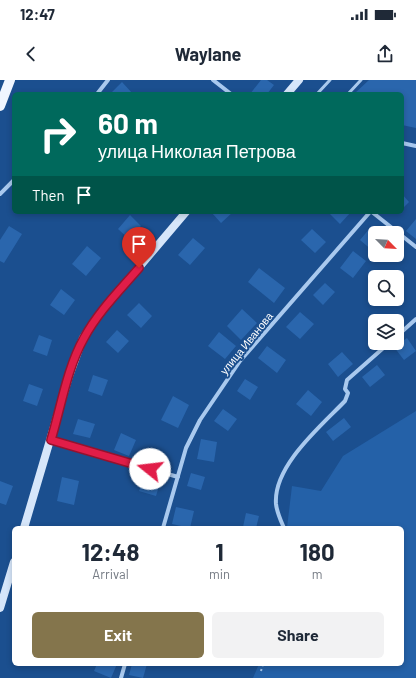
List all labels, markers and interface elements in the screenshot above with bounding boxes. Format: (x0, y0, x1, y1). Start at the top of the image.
text: 12:47 (20, 5, 55, 23)
icon: back (20, 43, 42, 65)
text: Waylane (175, 43, 241, 65)
icon: share (374, 43, 396, 65)
text: 60 m (98, 106, 158, 140)
icon: right (32, 108, 84, 160)
text: улица Николая Петрова (98, 140, 296, 162)
icon: arrive (73, 184, 95, 206)
text: Then (32, 186, 65, 204)
north arrow (368, 226, 404, 262)
map controls (368, 226, 404, 350)
pin (122, 227, 156, 268)
icon: arrive (128, 233, 150, 255)
button: search (368, 270, 404, 306)
street label: улица Иванова (217, 309, 276, 377)
button: layers (368, 314, 404, 350)
position arrow (129, 448, 171, 490)
text: 12:48 (81, 537, 140, 566)
text: 1 (215, 537, 224, 566)
text: 180 (299, 537, 335, 566)
text: Arrival (92, 566, 129, 582)
text: min (209, 566, 230, 582)
text: m (312, 566, 322, 582)
button: Exit (32, 612, 204, 658)
button: Share (212, 612, 384, 658)

